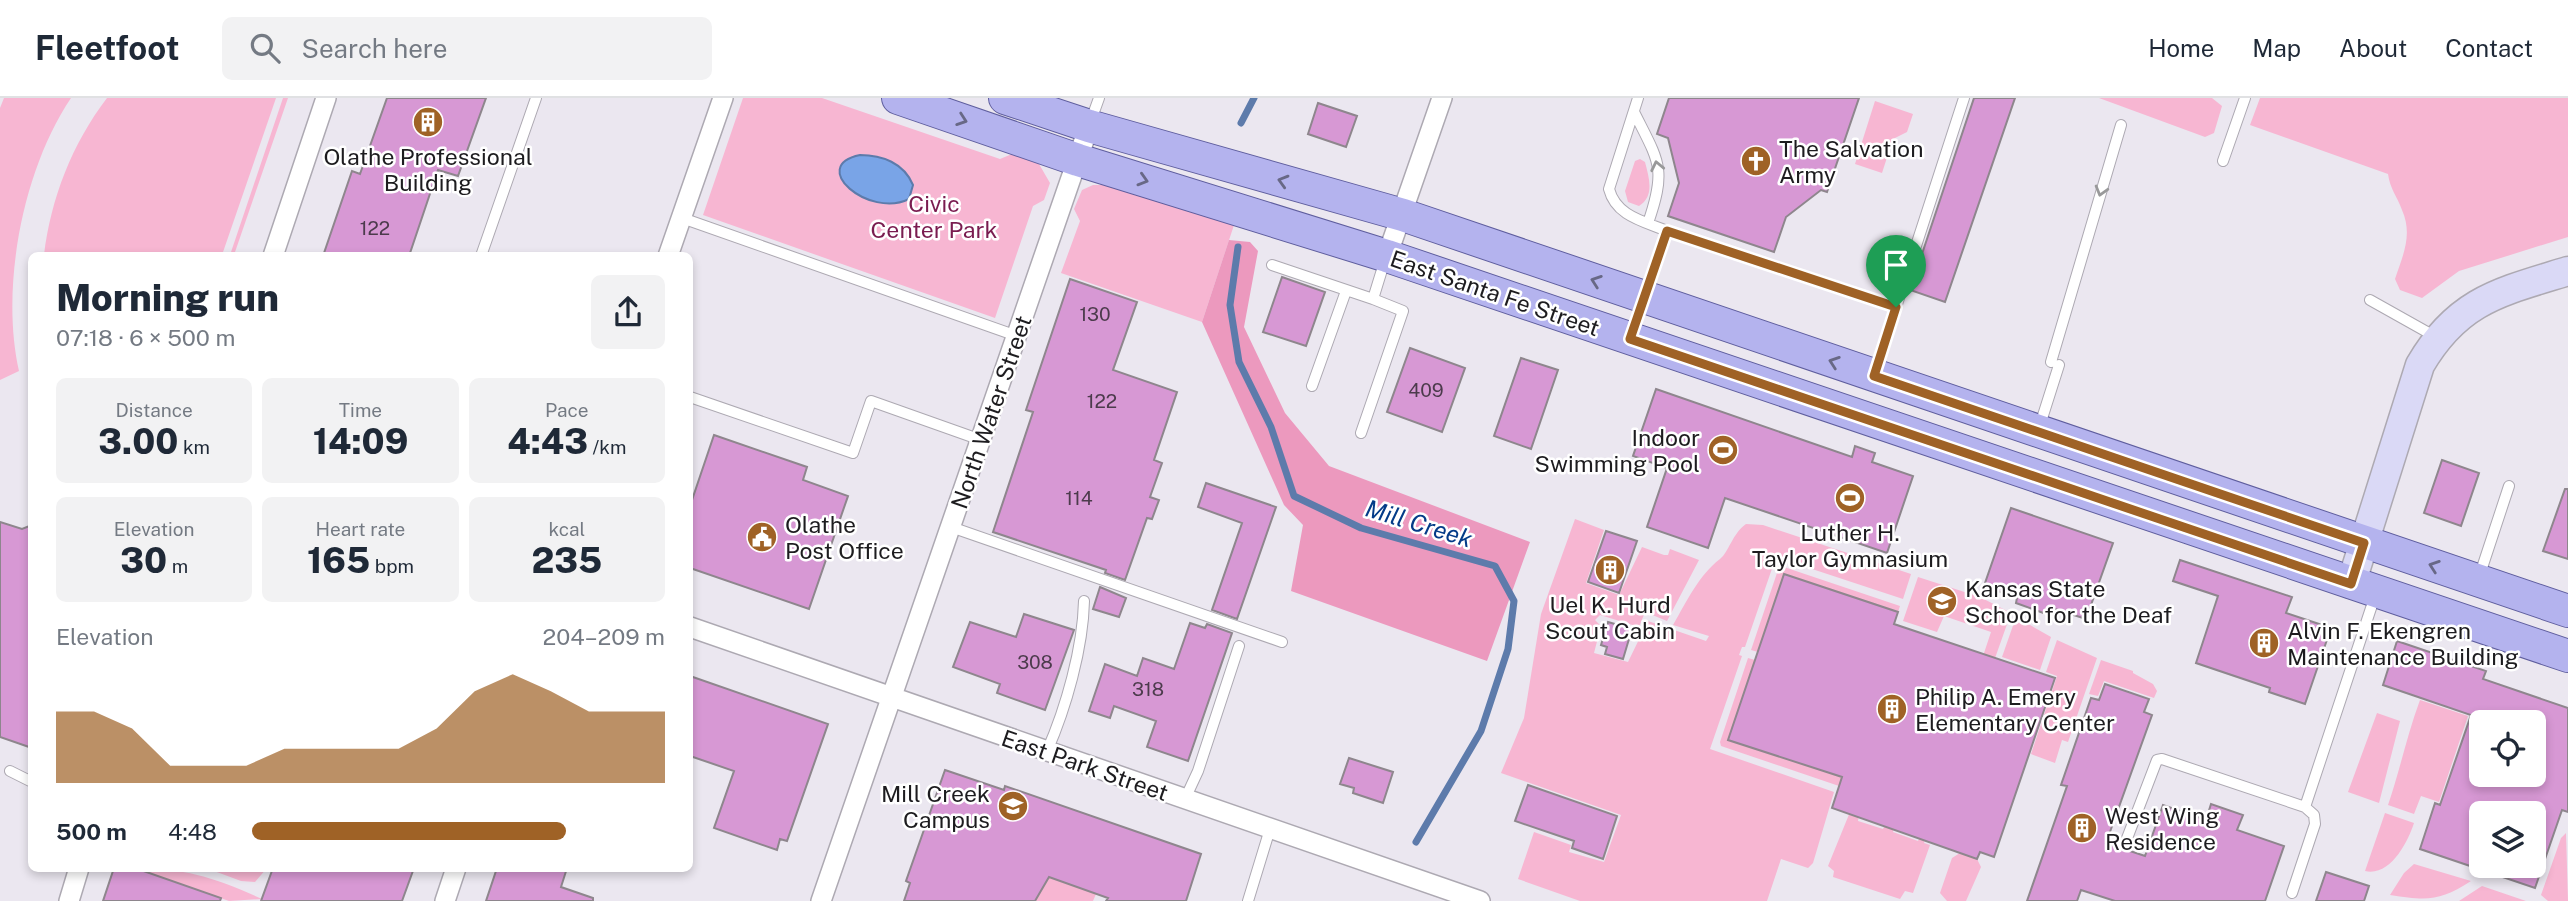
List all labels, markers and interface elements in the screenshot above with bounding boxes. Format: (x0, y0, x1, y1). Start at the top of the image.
search box (222, 17, 712, 80)
text: Fleetfoot (35, 29, 180, 67)
icon: search (246, 29, 284, 67)
text: Search here (302, 33, 448, 64)
text: Home (2148, 34, 2214, 62)
text: Map (2252, 34, 2301, 62)
text: About (2339, 34, 2407, 62)
text: Contact (2445, 34, 2533, 62)
building icon: Olathe Professional Building (411, 105, 445, 139)
one-way arrow (956, 112, 968, 126)
place label: The Salvation Army (1779, 135, 1923, 188)
place label: Olathe Professional Building (323, 143, 533, 196)
church icon: The Salvation Army (1739, 144, 1773, 178)
one-way arrow (1651, 160, 1666, 172)
one-way arrow (1137, 172, 1149, 187)
one-way arrow (1277, 175, 1289, 189)
one-way arrow (2095, 185, 2110, 197)
park label: Civic Center Park (871, 190, 998, 243)
house number: 122 (360, 217, 390, 239)
pin (1866, 235, 1926, 307)
street label: East Santa Fe Street (1387, 244, 1603, 342)
icon: arrive (1877, 246, 1915, 284)
text: Morning run (56, 275, 279, 320)
button: share (591, 275, 665, 349)
one-way arrow (1590, 275, 1602, 289)
house number: 130 (1079, 303, 1111, 325)
street label: North Water Street (945, 312, 1037, 512)
text: 07:18 · 6 × 500 m (56, 324, 235, 351)
one-way arrow (1829, 356, 1841, 370)
house number: 409 (1408, 379, 1444, 401)
house number: 122 (1087, 390, 1117, 412)
text: Distance (116, 399, 193, 421)
text: Time (339, 399, 382, 421)
text: Pace (545, 399, 589, 421)
text: 3.00 (98, 421, 178, 462)
text: 14:09 (313, 421, 408, 462)
text: 4:43 (507, 421, 588, 462)
place label: Indoor Swimming Pool (1534, 424, 1700, 477)
sports icon: Indoor Swimming Pool (1706, 433, 1740, 467)
text: km (178, 436, 210, 458)
text: /km (588, 436, 626, 458)
sports icon: Luther H. Taylor Gymnasium (1833, 481, 1867, 515)
house number: 114 (1065, 487, 1093, 509)
water label: Mill Creek (1362, 494, 1476, 552)
place label: Olathe Post Office (785, 511, 904, 564)
text: Elevation (114, 518, 194, 540)
text: Heart rate (316, 518, 405, 540)
text: kcal (548, 518, 585, 540)
place label: Luther H. Taylor Gymnasium (1752, 519, 1948, 572)
public building icon: Olathe Post Office (745, 520, 779, 554)
text: 30 (120, 540, 167, 581)
text: 165 (307, 540, 370, 581)
text: 235 (531, 540, 602, 581)
building icon: Uel K. Hurd Scout Cabin (1593, 553, 1627, 587)
text: m (167, 555, 188, 577)
text: bpm (370, 555, 414, 577)
one-way arrow (2428, 560, 2440, 574)
place label: Kansas State School for the Deaf (1965, 575, 2172, 628)
school or university icon: Kansas State School for the Deaf (1925, 584, 1959, 618)
place label: Uel K. Hurd Scout Cabin (1545, 591, 1675, 644)
place label: Alvin F. Ekengren Maintenance Building (2287, 617, 2519, 670)
text: Elevation (56, 623, 154, 650)
text: 204–209 m (543, 623, 665, 650)
building icon: Alvin F. Ekengren Maintenance Building (2247, 626, 2281, 660)
house number: 308 (1017, 651, 1053, 673)
house number: 318 (1132, 678, 1164, 700)
place label: Philip A. Emery Elementary Center (1915, 683, 2115, 736)
building icon: Philip A. Emery Elementary Center (1875, 692, 1909, 726)
map controls (2469, 710, 2546, 878)
button: locate (2469, 710, 2546, 787)
street label: East Park Street (998, 724, 1172, 806)
place label: Mill Creek Campus (881, 780, 990, 833)
school or university icon: Mill Creek Campus (996, 789, 1030, 823)
button: layers (2469, 801, 2546, 878)
place label: West Wing Residence (2105, 802, 2220, 855)
building icon: West Wing Residence (2065, 811, 2099, 845)
text: 500 m (56, 818, 127, 845)
text: 4:48 (168, 818, 217, 845)

